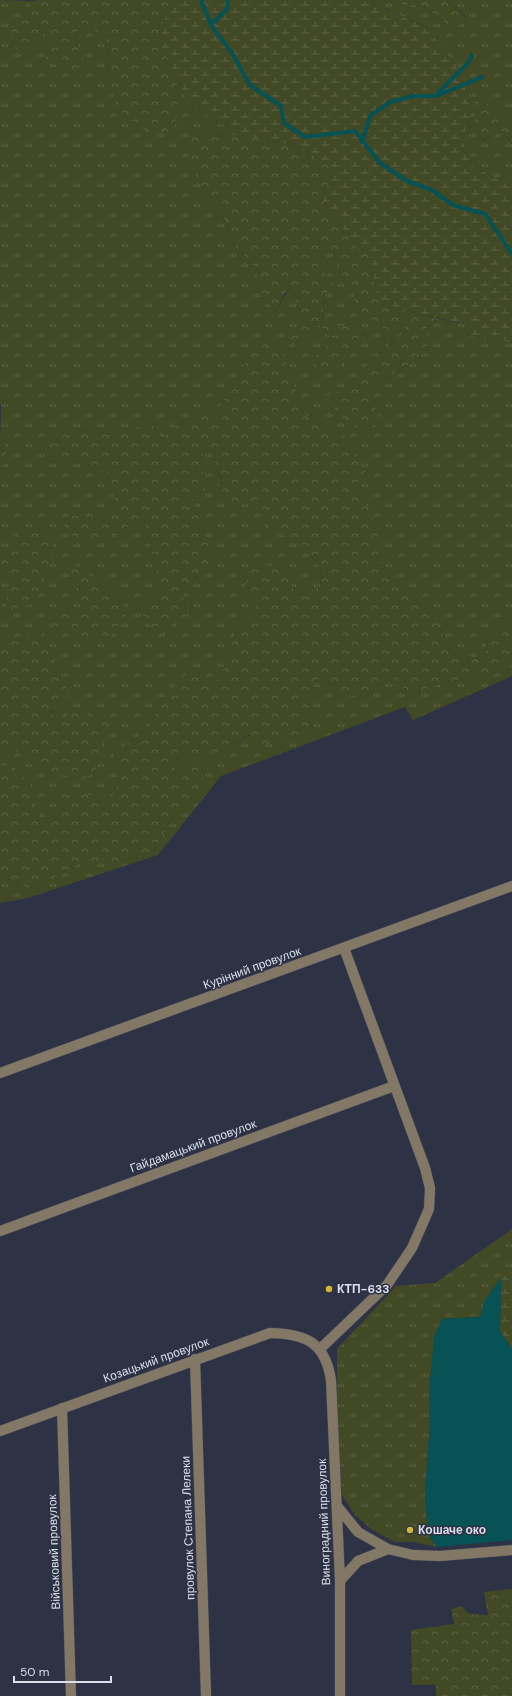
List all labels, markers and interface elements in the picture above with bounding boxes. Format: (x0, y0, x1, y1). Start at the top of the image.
street label: Курінний провулок (201, 943, 304, 993)
street label: Гайдамацький провулок (128, 1115, 259, 1176)
place label: КТП-633 (337, 1281, 390, 1297)
marker: КТП-633 (324, 1284, 334, 1294)
street label: Козацький провулок (101, 1333, 212, 1387)
street label: провулок Степана Лелеки (177, 1456, 199, 1600)
street label: Виноградний провулок (314, 1458, 334, 1586)
street label: Військовий провулок (44, 1493, 64, 1610)
place label: Кошаче око (418, 1522, 486, 1538)
marker: Кошаче око (405, 1525, 415, 1535)
scale bar (14, 1658, 111, 1684)
text: 50 m (20, 1664, 49, 1680)

